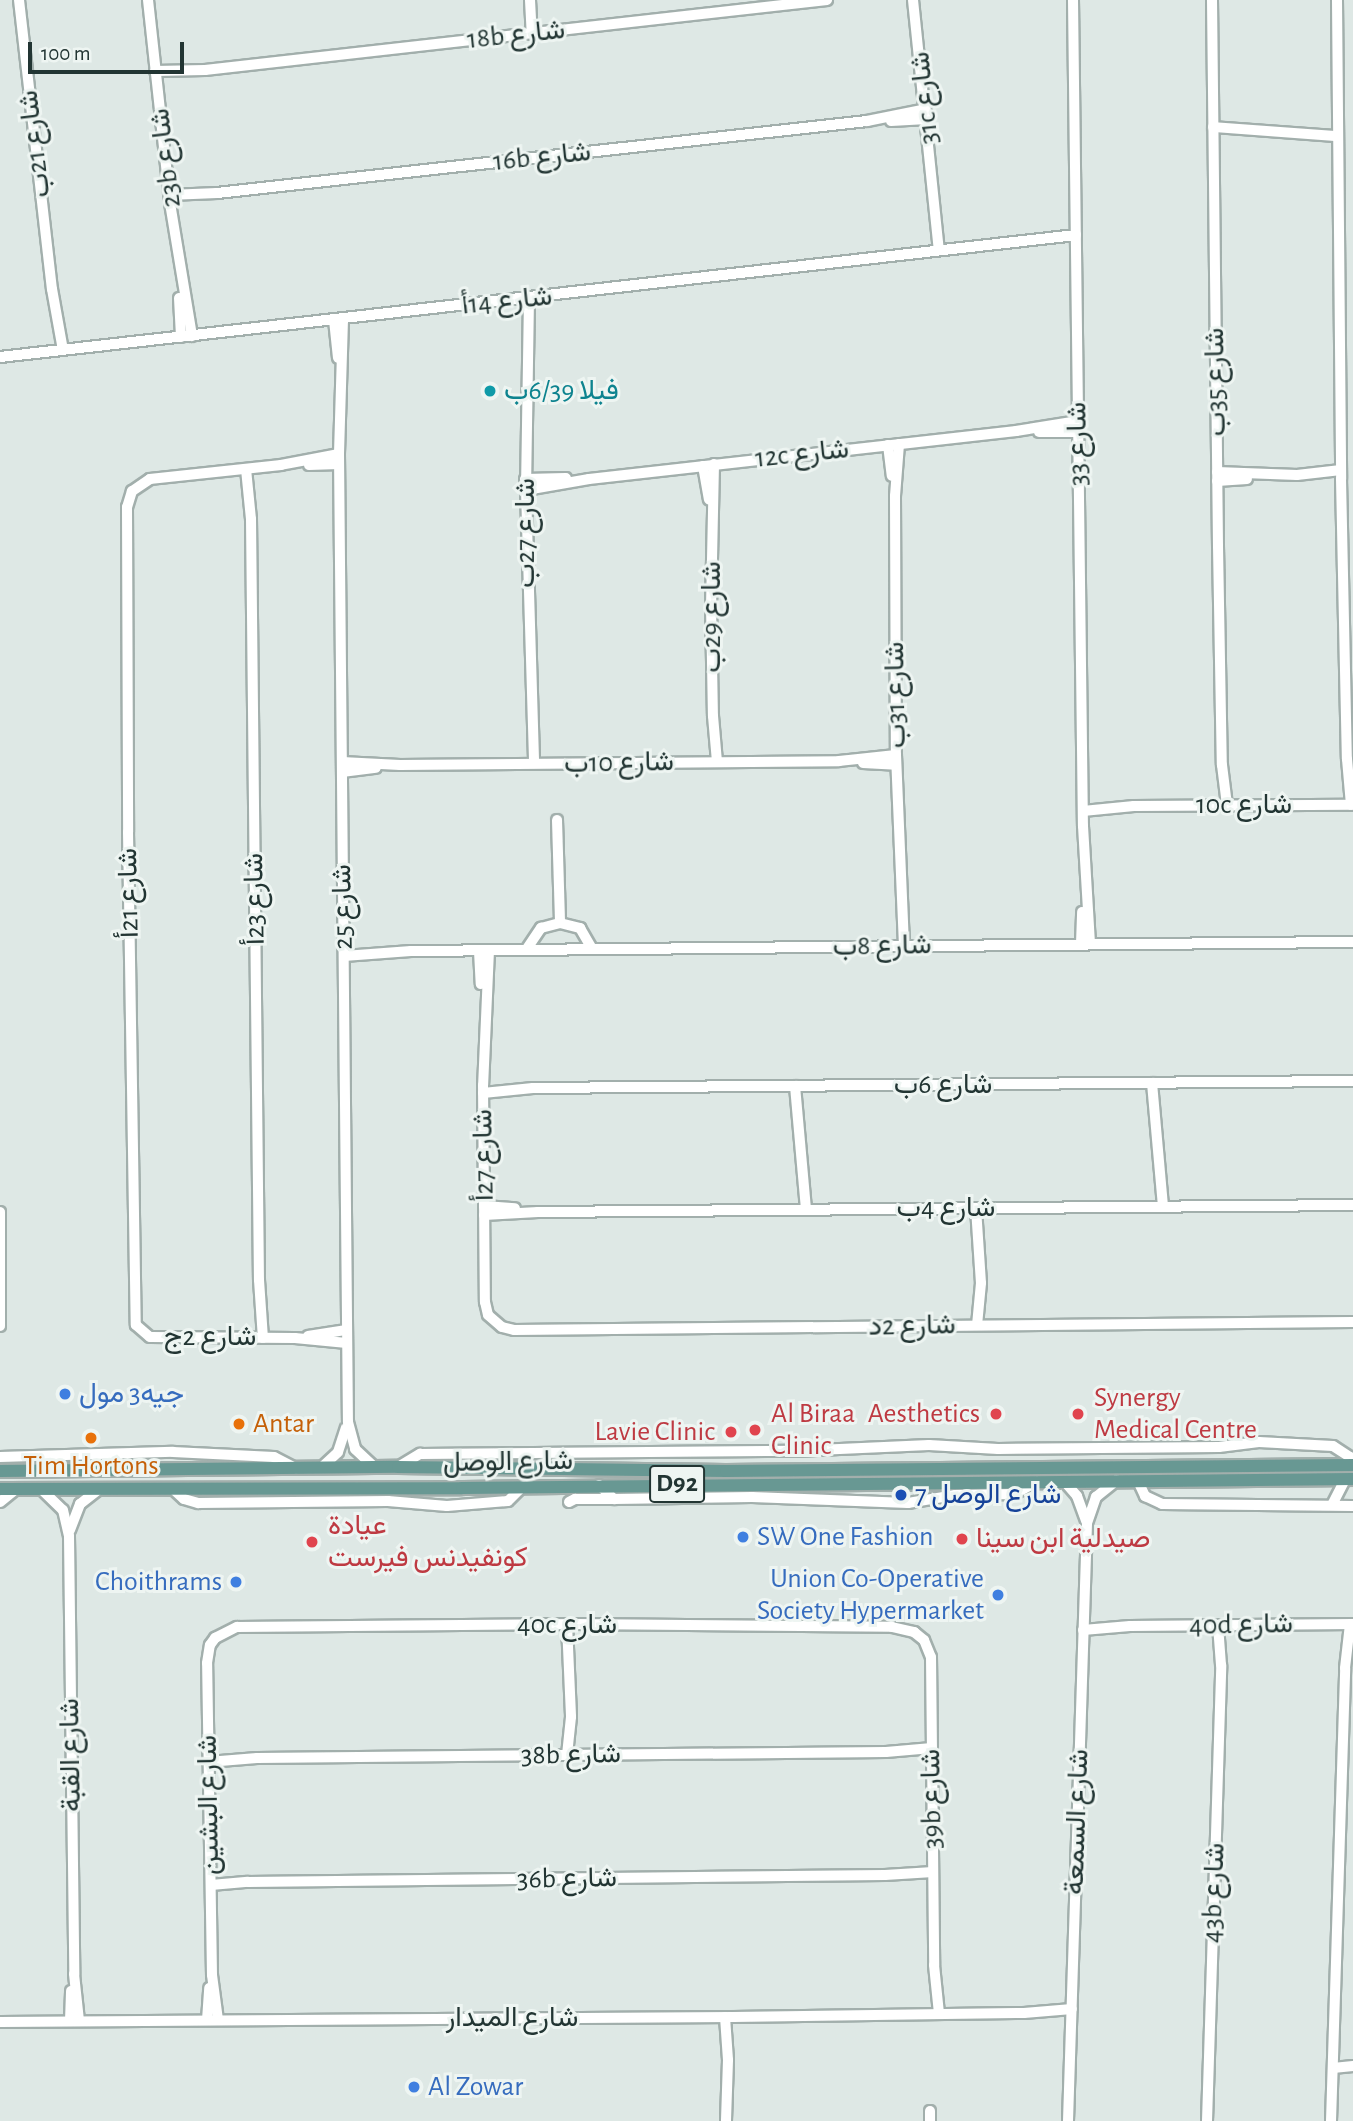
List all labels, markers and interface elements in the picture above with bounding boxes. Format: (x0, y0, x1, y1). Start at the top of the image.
street label: 18b شارع (465, 13, 567, 57)
scale bar (32, 28, 187, 72)
text: 100 m (41, 43, 91, 64)
street label: 31c شارع (903, 50, 947, 146)
street label: شارع 21ب (12, 88, 58, 200)
street label: 23b شارع (143, 107, 189, 209)
street label: 16b شارع (491, 135, 593, 179)
street label: شارع 14أ (460, 280, 554, 322)
street label: شارع 35ب (1198, 327, 1234, 437)
place label: فيلا 6/39ب (504, 374, 619, 408)
marker: فيلا 6/39ب (482, 383, 498, 399)
street label: شارع 33 (1060, 402, 1096, 486)
street label: 12c شارع (753, 432, 851, 476)
street label: شارع 27ب (509, 478, 543, 588)
street label: شارع 29ب (695, 561, 729, 673)
street label: شارع 31ب (878, 641, 914, 749)
street label: شارع 10ب (564, 745, 674, 781)
street label: 10c شارع (1196, 788, 1292, 822)
street label: شارع 21أ (111, 848, 147, 938)
street label: شارع 23أ (237, 853, 273, 945)
street label: شارع 25 (325, 864, 361, 950)
street label: شارع 8ب (832, 928, 932, 964)
street label: شارع 6ب (894, 1068, 992, 1102)
street label: شارع 27أ (466, 1109, 502, 1201)
street label: شارع 4ب (897, 1191, 995, 1225)
street label: شارع 2د (868, 1308, 956, 1344)
street label: شارع 2ج (164, 1320, 256, 1354)
place label: جيه3 مول (79, 1377, 184, 1411)
place label: Synergy Medical Centre (1094, 1381, 1257, 1447)
marker: جيه3 مول (57, 1386, 73, 1402)
place label: Al Biraa Clinic (771, 1397, 855, 1463)
place label: Aesthetics (868, 1397, 980, 1431)
marker: Aesthetics (986, 1404, 1006, 1424)
marker: Synergy Medical Centre (1068, 1404, 1088, 1424)
place label: Antar (253, 1407, 314, 1441)
place label: Lavie Clinic (594, 1415, 715, 1449)
marker: Antar (231, 1416, 247, 1432)
marker: Al Biraa Clinic (745, 1420, 765, 1440)
marker: Lavie Clinic (721, 1422, 741, 1442)
marker: Tim Hortons (83, 1430, 99, 1446)
street label: شارع الوصل (443, 1444, 573, 1480)
place label: Tim Hortons (23, 1449, 159, 1483)
road number: D92 (649, 1462, 705, 1506)
place label: شارع الوصل 7 (915, 1478, 1061, 1512)
marker: شارع الوصل 7 (893, 1487, 909, 1503)
place label: عيادة كونفيدنس فيرست (328, 1509, 528, 1575)
place label: SW One Fashion (757, 1520, 933, 1554)
place label: صيدلية ابن سينا (976, 1522, 1150, 1556)
marker: SW One Fashion (735, 1529, 751, 1545)
marker: صيدلية ابن سينا (954, 1531, 970, 1547)
marker: عيادة كونفيدنس فيرست (302, 1532, 322, 1552)
place label: Union Co-Operative Society Hypermarket (757, 1562, 984, 1628)
place label: Choithrams (95, 1565, 222, 1599)
marker: Choithrams (228, 1574, 244, 1590)
marker: Union Co-Operative Society Hypermarket (990, 1587, 1006, 1603)
street label: 40d شارع (1189, 1607, 1293, 1643)
street label: 40c شارع (517, 1608, 617, 1642)
street label: شارع القبة (53, 1698, 89, 1812)
street label: شارع البشين (191, 1735, 227, 1875)
street label: 38b شارع (521, 1737, 621, 1773)
street label: 39b شارع (914, 1749, 950, 1849)
street label: شارع السمعة (1058, 1749, 1096, 1895)
street label: 43b شارع (1195, 1842, 1233, 1944)
street label: 36b شارع (517, 1861, 617, 1897)
street label: شارع الميدار (446, 2001, 578, 2035)
place label: Al Zowar (428, 2070, 523, 2104)
marker: Al Zowar (406, 2079, 422, 2095)

